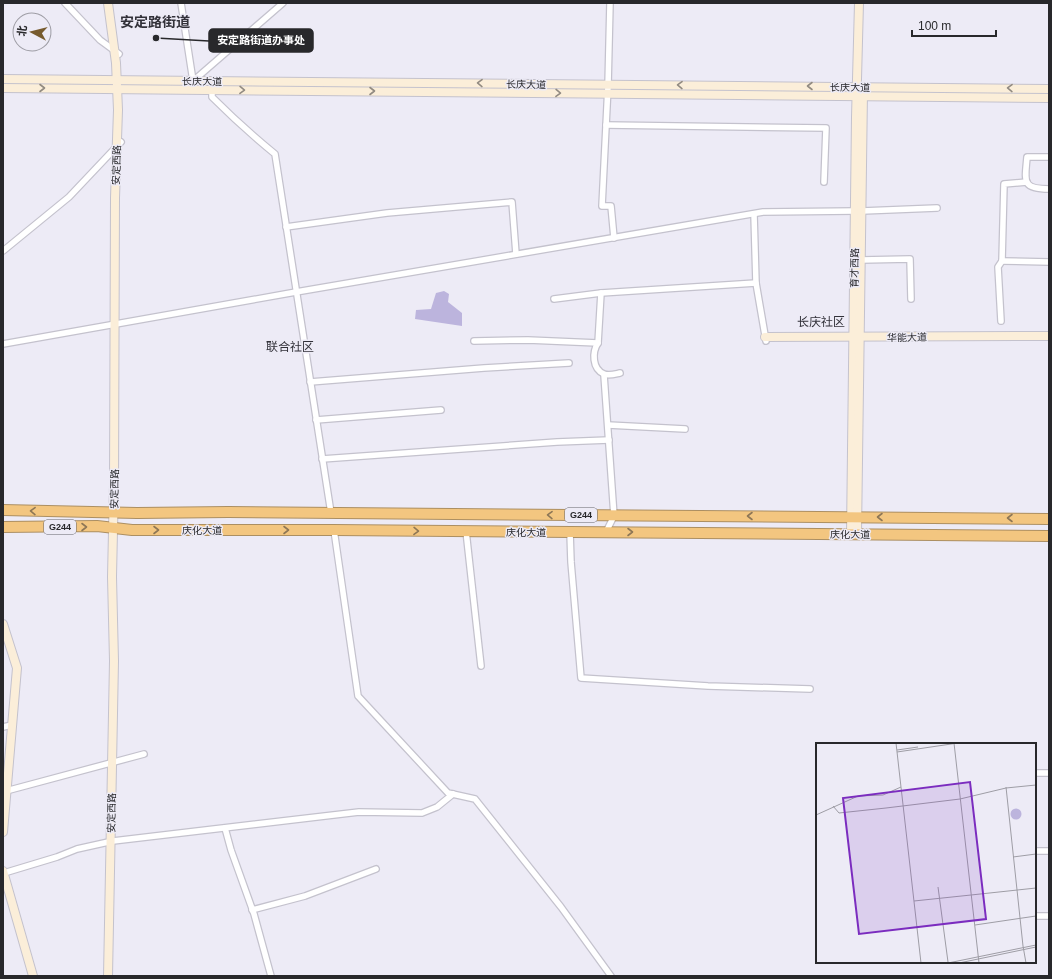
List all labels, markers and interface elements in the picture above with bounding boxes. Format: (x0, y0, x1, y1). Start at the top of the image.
north arrow (12, 12, 52, 52)
scale bar (912, 12, 996, 38)
district label: 安定路街道 (120, 14, 190, 30)
text: 100 m (918, 19, 951, 33)
text: 北 (15, 25, 29, 37)
callout: 安定路街道办事处 (209, 29, 313, 52)
text: 安定路街道办事处 (217, 34, 305, 46)
street label: 长庆大道 (182, 76, 222, 87)
one-way arrow (477, 79, 483, 87)
street label: 长庆大道 (506, 79, 546, 90)
one-way arrow (677, 81, 683, 89)
one-way arrow (807, 82, 813, 91)
street label: 长庆大道 (830, 82, 870, 93)
one-way arrow (39, 84, 45, 92)
one-way arrow (1007, 84, 1013, 93)
one-way arrow (239, 86, 245, 94)
one-way arrow (369, 87, 375, 95)
one-way arrow (555, 89, 561, 97)
street label: 安定西路 (110, 145, 123, 185)
street label: 育才西路 (849, 248, 860, 288)
district label: 长庆社区 (797, 315, 845, 329)
street label: 华能大道 (887, 332, 927, 343)
district label: 联合社区 (266, 340, 314, 354)
street label: 安定西路 (109, 469, 120, 509)
one-way arrow (30, 506, 36, 515)
road number: G244 (565, 508, 597, 522)
one-way arrow (547, 511, 553, 519)
one-way arrow (747, 512, 753, 520)
one-way arrow (877, 513, 883, 521)
one-way arrow (1007, 514, 1013, 522)
road number: G244 (44, 520, 76, 534)
one-way arrow (81, 522, 87, 531)
street label: 庆化大道 (182, 525, 222, 536)
one-way arrow (153, 526, 159, 534)
one-way arrow (283, 526, 289, 534)
one-way arrow (413, 527, 419, 535)
street label: 庆化大道 (506, 527, 546, 538)
one-way arrow (627, 528, 633, 536)
street label: 庆化大道 (830, 529, 870, 540)
inset map (816, 743, 1036, 963)
street label: 安定西路 (106, 793, 117, 833)

